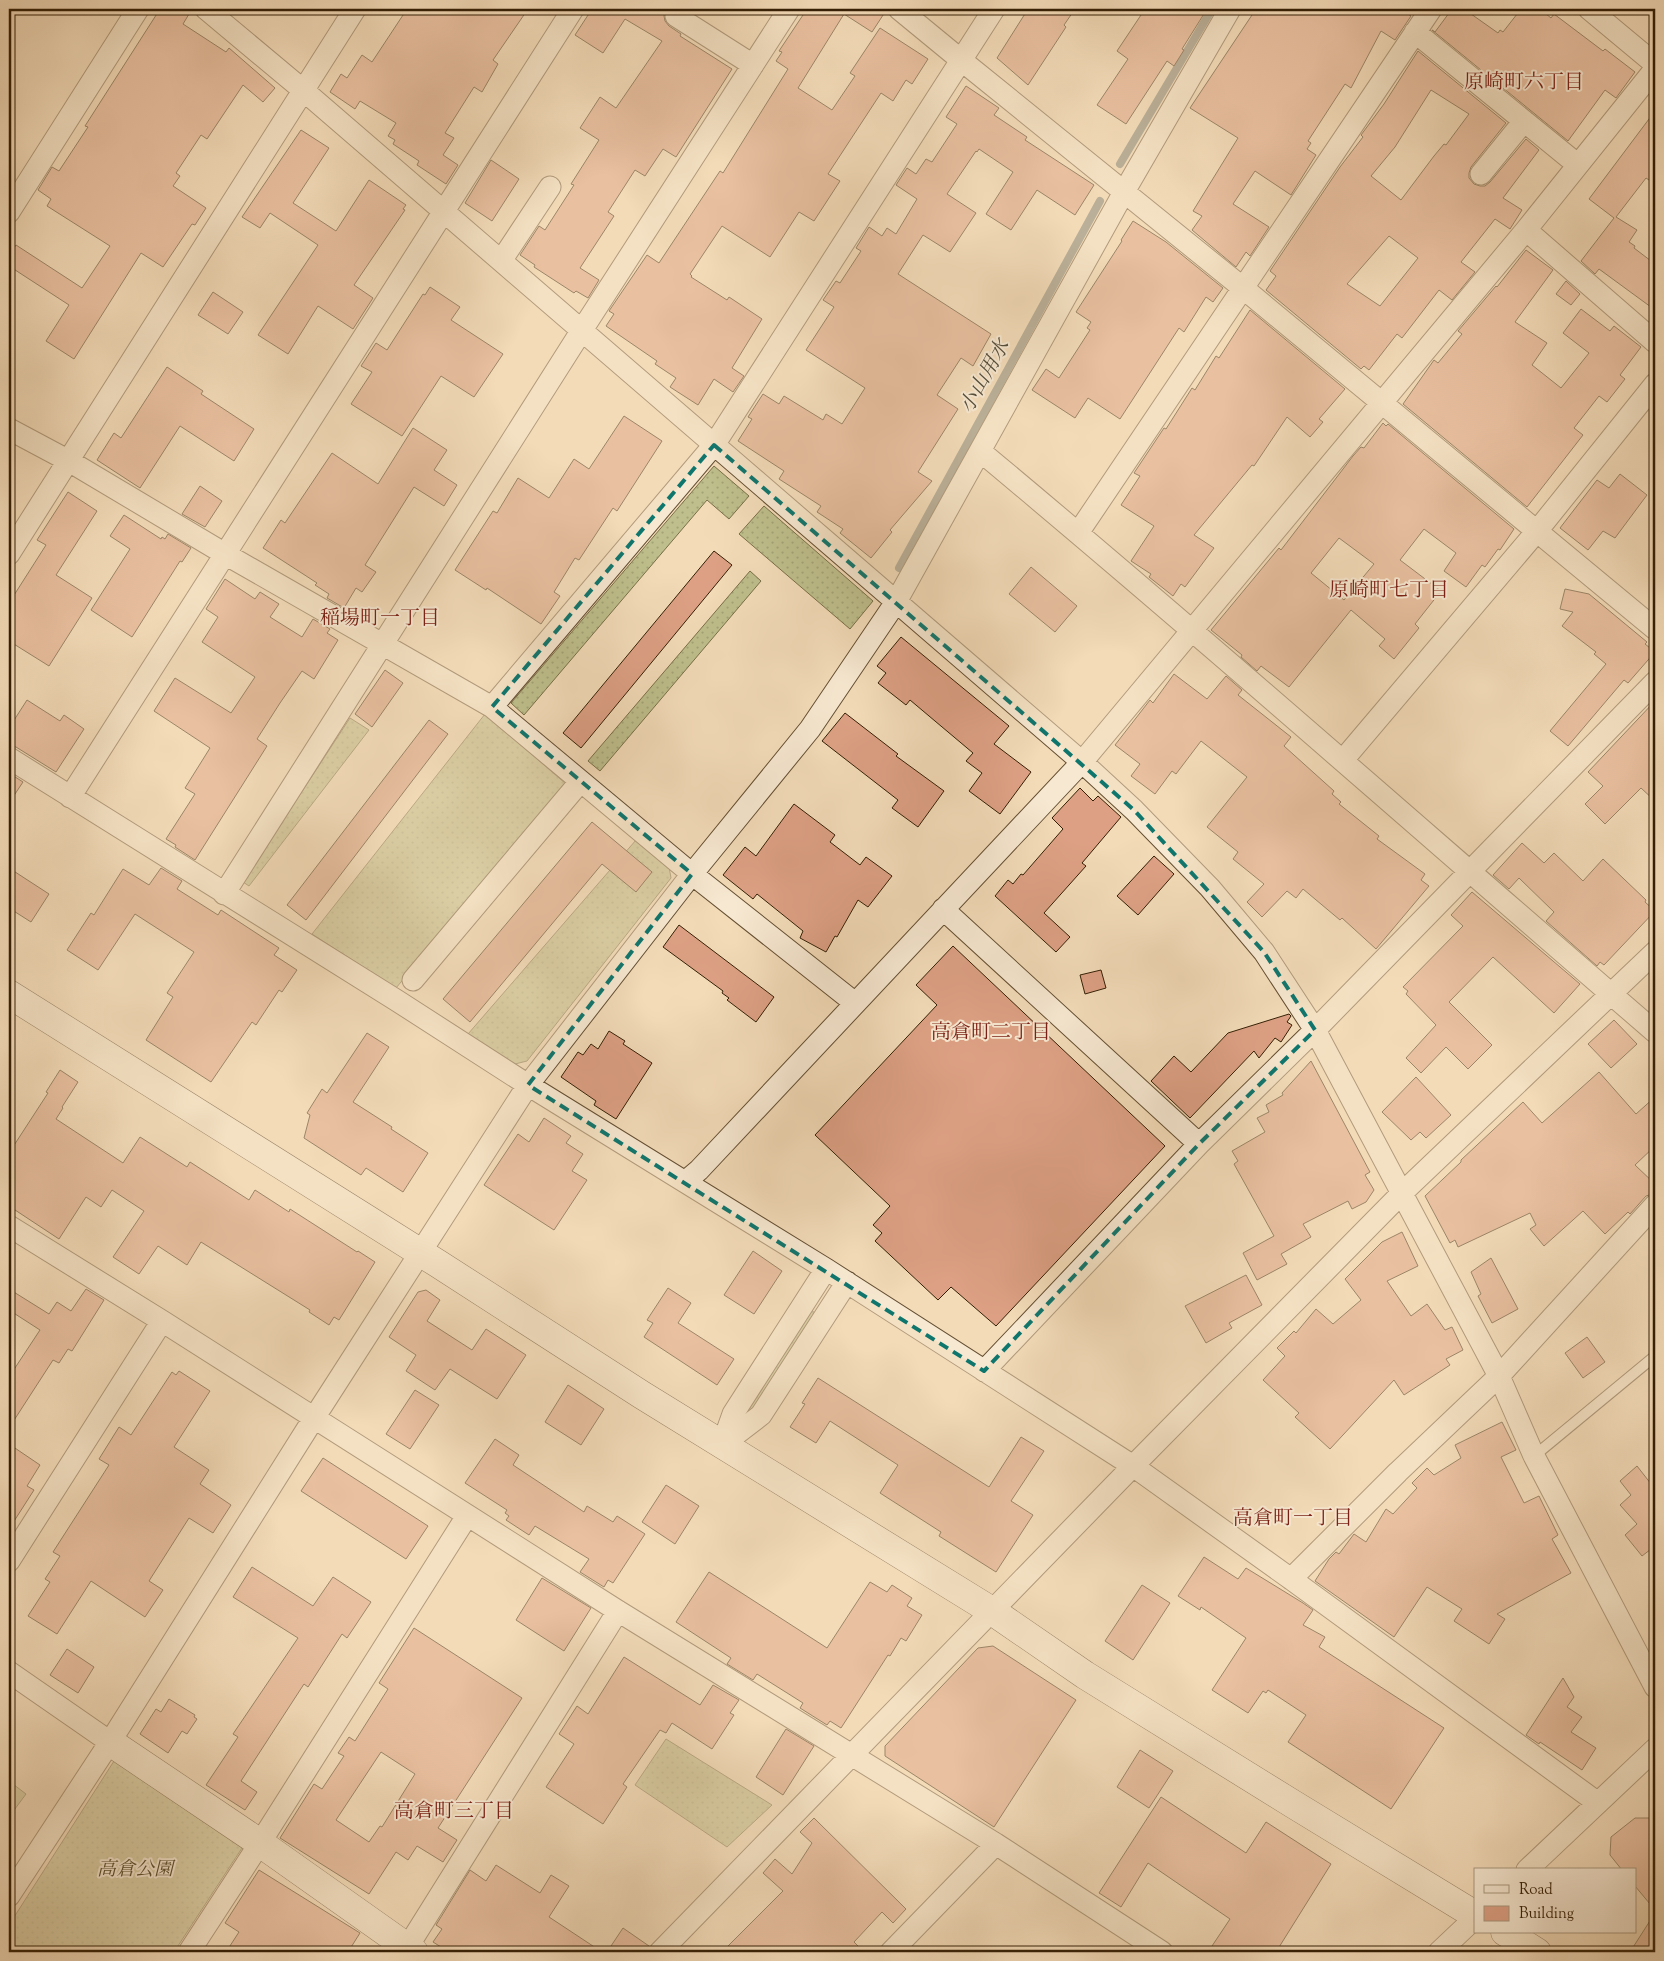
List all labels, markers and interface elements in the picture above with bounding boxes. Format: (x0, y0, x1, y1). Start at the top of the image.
district label: 原崎町六丁目 (1464, 69, 1584, 98)
water label: 小山用水 (954, 333, 1019, 419)
district label: 原崎町七丁目 (1329, 577, 1449, 606)
district label: 稲場町一丁目 (320, 605, 440, 634)
district label: 高倉町二丁目 (931, 1019, 1051, 1048)
district label: 高倉町一丁目 (1233, 1505, 1353, 1534)
district label: 高倉町三丁目 (394, 1798, 514, 1827)
park label: 高倉公園 (97, 1857, 176, 1884)
legend (1474, 1868, 1636, 1934)
text: Road (1519, 1880, 1553, 1901)
text: Building (1519, 1904, 1574, 1925)

